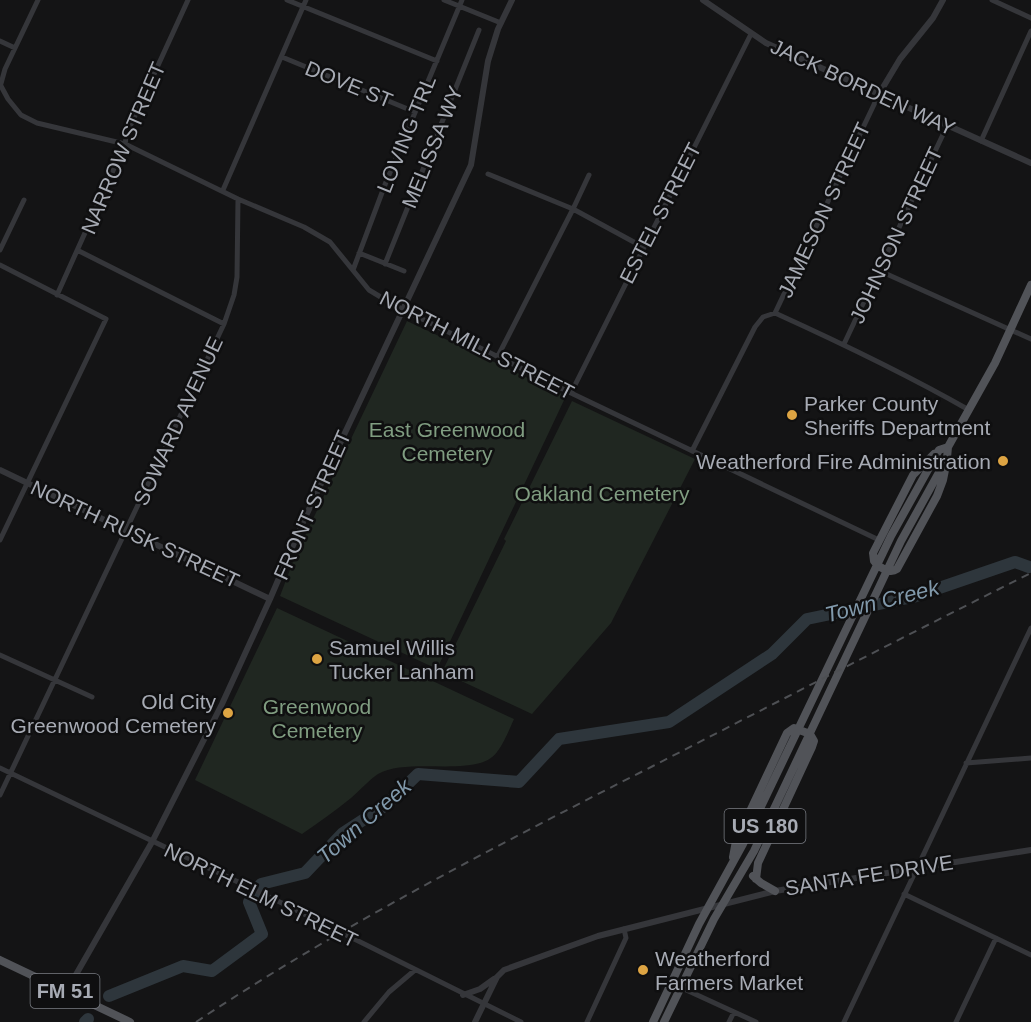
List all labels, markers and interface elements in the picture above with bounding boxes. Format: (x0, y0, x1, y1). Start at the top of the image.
street label: JACK BORDEN WAY (767, 34, 959, 140)
street label: DOVE ST (302, 56, 396, 112)
street label: NARROW STREET (76, 59, 170, 237)
street label: LOVING TRL (372, 72, 440, 196)
street label: MELISSA WY (397, 83, 467, 211)
street label: JAMESON STREET (773, 119, 875, 301)
street label: ESTEL STREET (615, 139, 705, 287)
street label: JOHNSON STREET (845, 143, 947, 327)
street label: NORTH MILL STREET (376, 286, 578, 404)
street label: SOWARD AVENUE (129, 333, 227, 509)
place label: Parker County Sheriffs Department (804, 392, 991, 439)
marker: Parker County Sheriffs Department (785, 408, 799, 422)
park label: East Greenwood Cemetery (369, 418, 525, 465)
street label: FRONT STREET (269, 427, 355, 583)
place label: Weatherford Fire Administration (696, 450, 991, 473)
marker: Weatherford Fire Administration (996, 454, 1010, 468)
street label: NORTH RUSK STREET (27, 476, 243, 592)
park label: Oakland Cemetery (514, 482, 690, 505)
water label: Town Creek (822, 575, 943, 627)
place label: Samuel Willis Tucker Lanham (329, 636, 474, 683)
marker: Samuel Willis Tucker Lanham (310, 652, 324, 666)
place label: Old City Greenwood Cemetery (11, 690, 216, 737)
park label: Greenwood Cemetery (263, 695, 371, 742)
marker: Old City Greenwood Cemetery (221, 706, 235, 720)
water label: Town Creek (312, 773, 417, 869)
road number: US 180 (724, 809, 806, 843)
street label: NORTH ELM STREET (161, 838, 361, 952)
street label: SANTA FE DRIVE (783, 850, 955, 900)
place label: Weatherford Farmers Market (655, 947, 803, 994)
marker: Weatherford Farmers Market (636, 963, 650, 977)
road number: FM 51 (31, 974, 100, 1008)

